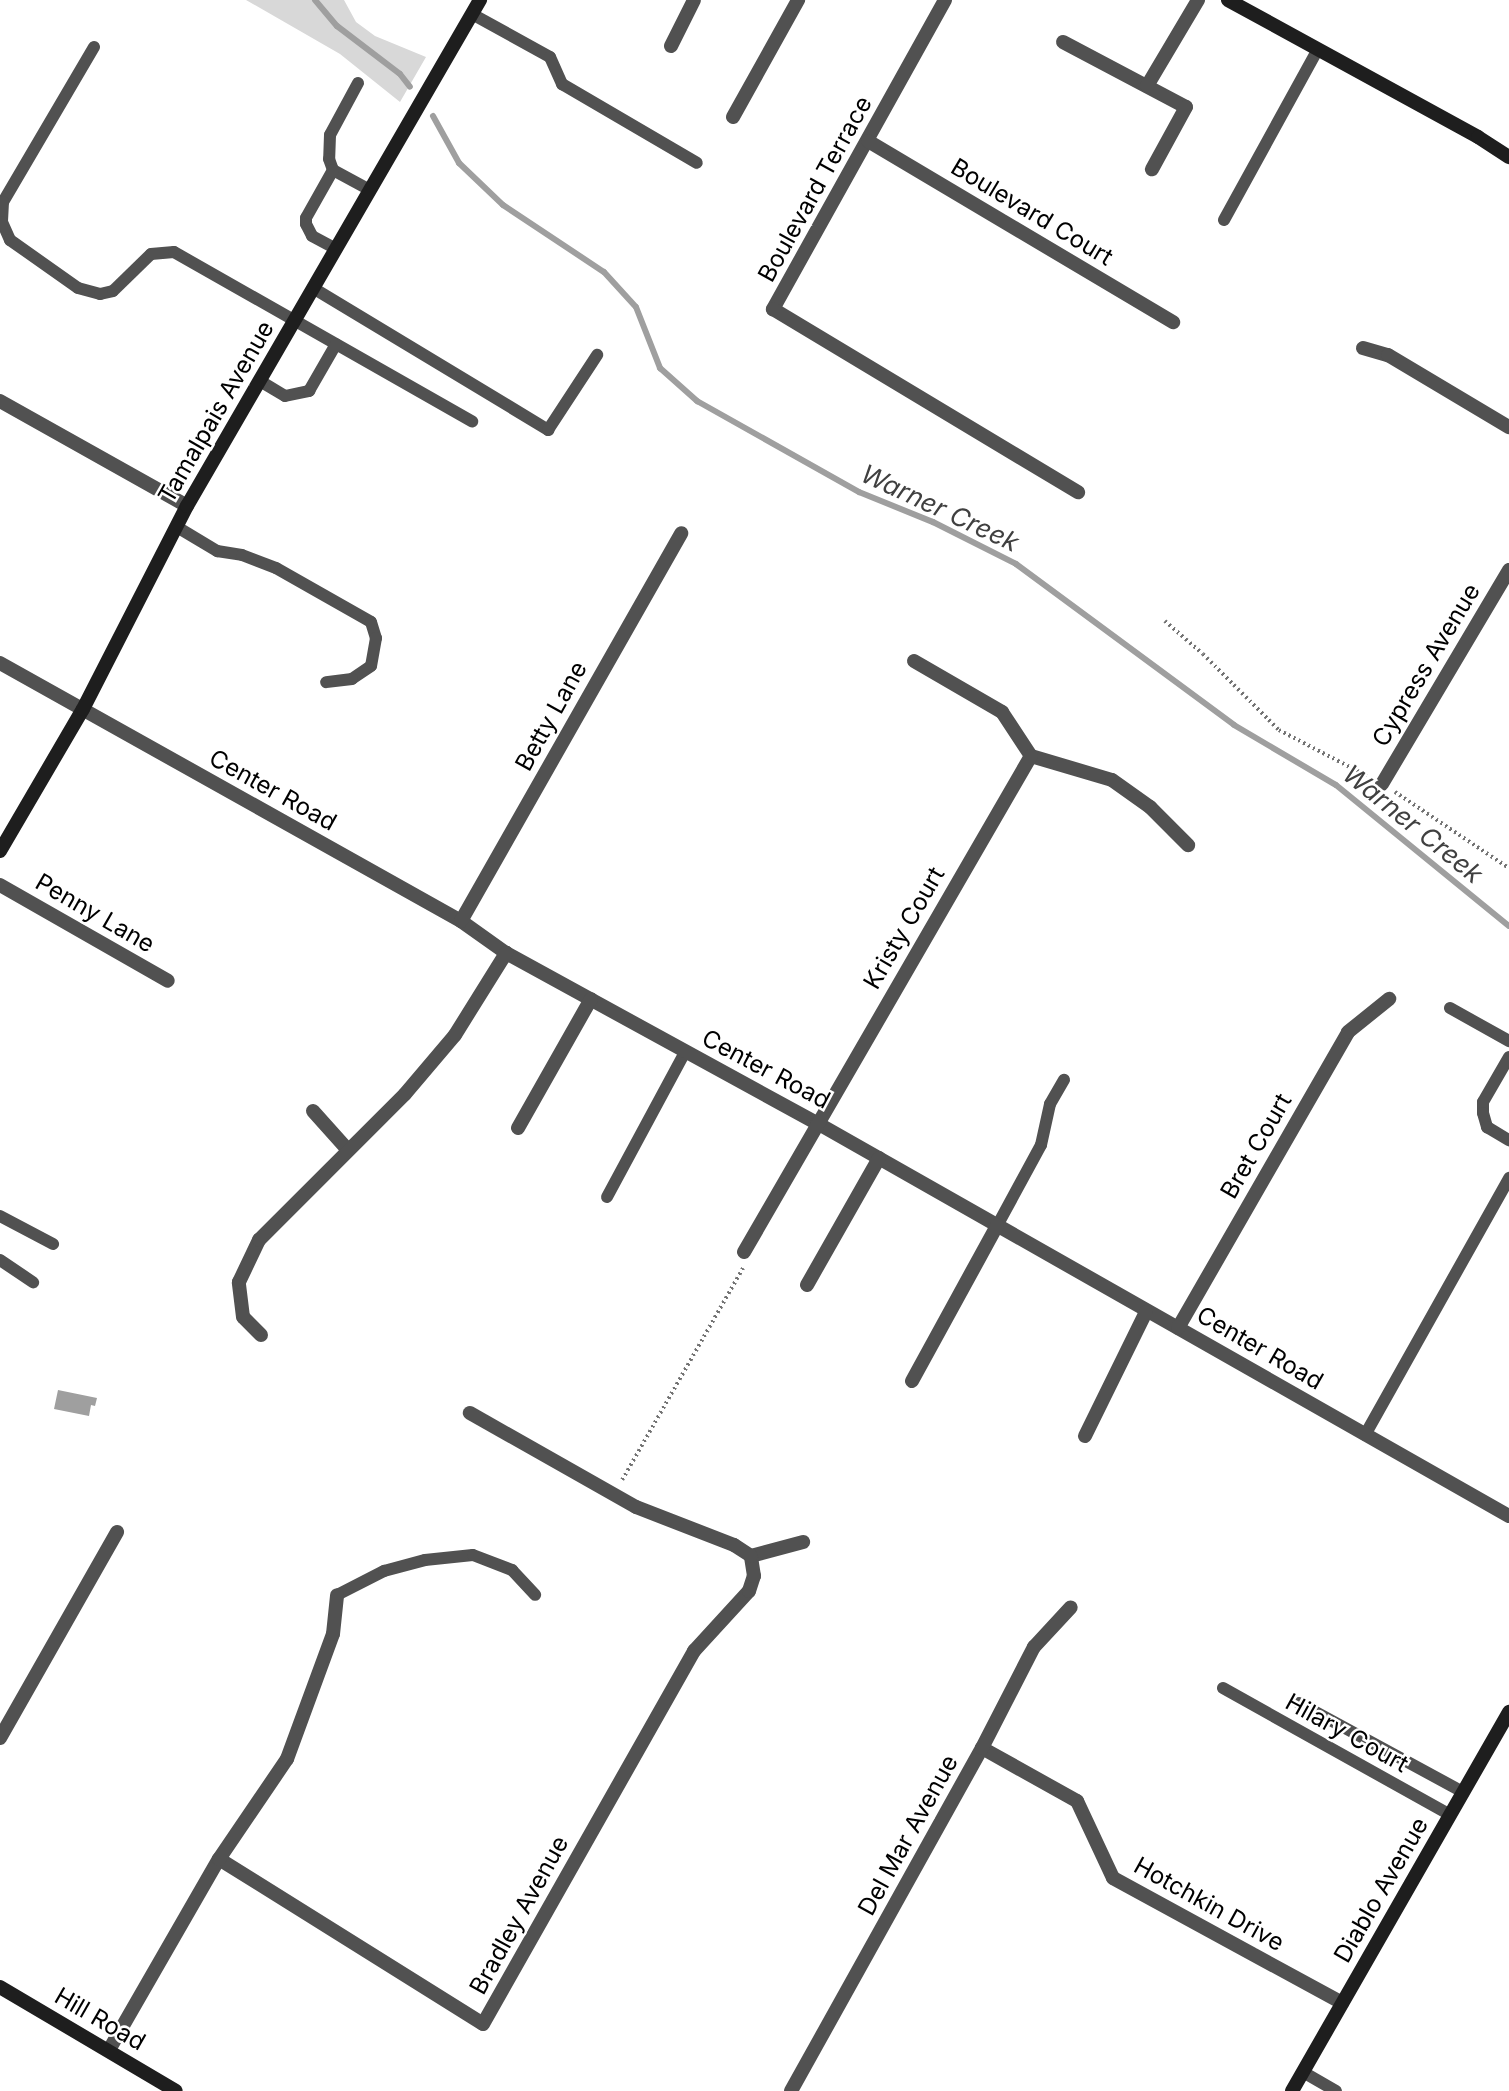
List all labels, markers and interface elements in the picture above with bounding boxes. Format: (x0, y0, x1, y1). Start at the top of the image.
street label: Boulevard Terrace (752, 91, 878, 287)
street label: Boulevard Court (946, 152, 1118, 272)
street label: Tamalpais Avenue (152, 316, 280, 508)
water label: Warner Creek (856, 458, 1024, 558)
street label: Cypress Avenue (1366, 578, 1486, 752)
street label: Betty Lane (509, 656, 593, 776)
street label: Center Road (204, 743, 342, 837)
water label: Warner Creek (1337, 758, 1489, 890)
street label: Kristy Court (858, 862, 950, 994)
street label: Penny Lane (30, 867, 160, 959)
street label: Center Road (697, 1023, 835, 1115)
street label: Bret Court (1214, 1088, 1298, 1204)
street label: Center Road (1192, 1300, 1328, 1396)
street label: Hilary Court (1281, 1687, 1413, 1779)
street label: Del Mar Avenue (852, 1750, 964, 1920)
street label: Diablo Avenue (1328, 1812, 1434, 1968)
street label: Bradley Avenue (464, 1831, 574, 1999)
street label: Hotchkin Drive (1129, 1851, 1289, 1957)
street label: Hill Road (50, 1982, 150, 2056)

